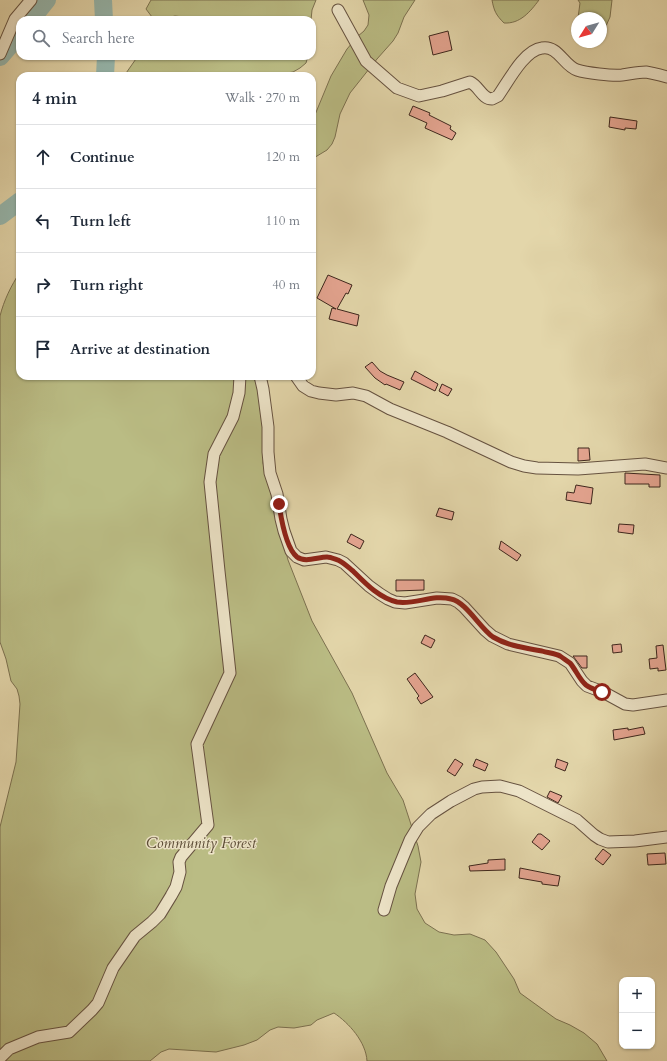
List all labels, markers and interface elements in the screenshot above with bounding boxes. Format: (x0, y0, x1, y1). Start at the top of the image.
north arrow (571, 12, 607, 48)
search box (16, 16, 316, 60)
icon: search (30, 27, 52, 49)
text: Search here (62, 28, 135, 48)
text: 4 min (32, 87, 77, 110)
text: Walk · 270 m (225, 89, 300, 107)
icon: ahead (32, 146, 54, 168)
text: Continue (70, 147, 135, 167)
text: 120 m (266, 148, 300, 166)
icon: left (32, 210, 54, 232)
text: Turn left (70, 211, 131, 231)
text: 110 m (266, 212, 300, 230)
icon: right (32, 274, 54, 296)
text: Turn right (70, 275, 143, 295)
text: 40 m (272, 276, 300, 294)
icon: arrive (32, 338, 54, 360)
text: Arrive at destination (70, 339, 210, 359)
route end (270, 495, 288, 513)
route start (593, 683, 611, 701)
park label: Community Forest (146, 833, 257, 853)
map controls (619, 977, 655, 1049)
button: + (619, 977, 655, 1013)
button: − (619, 1013, 655, 1049)

